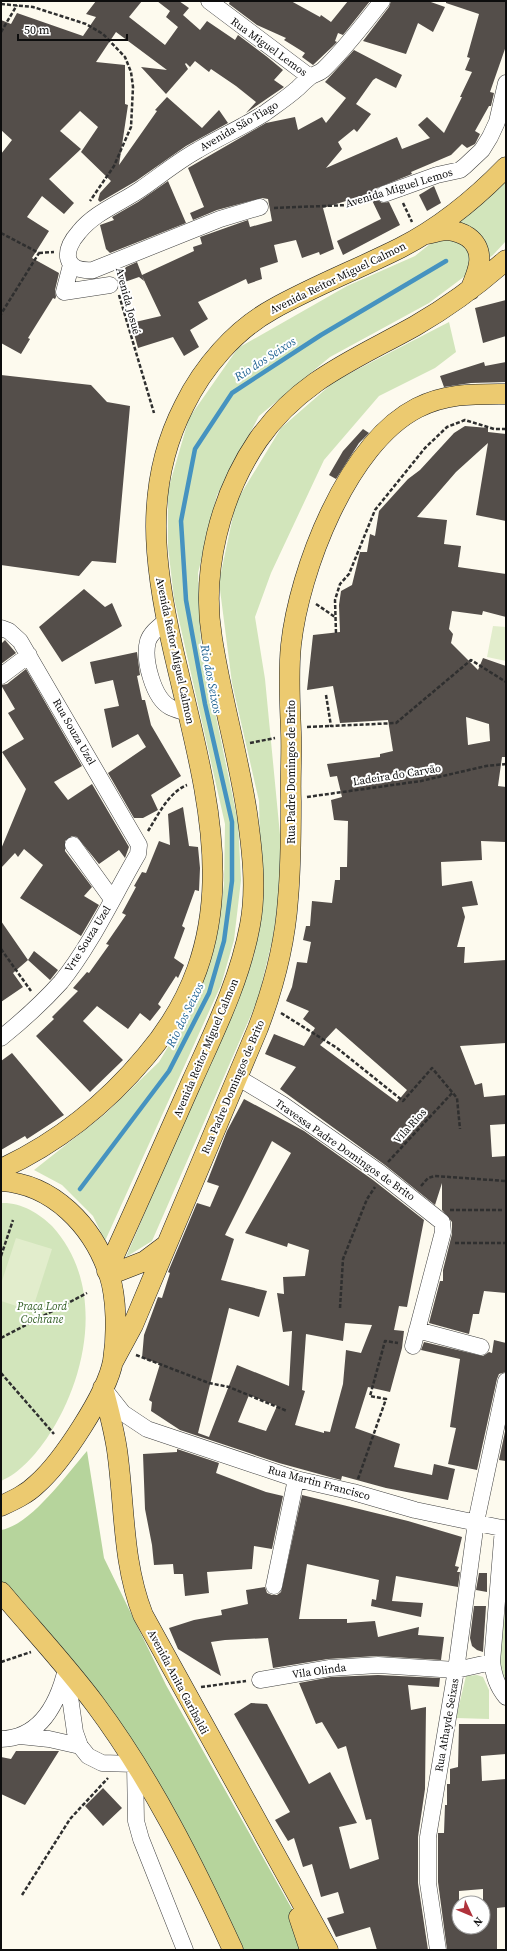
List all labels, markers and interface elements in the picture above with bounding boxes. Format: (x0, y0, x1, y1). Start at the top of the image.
street label: Rua Miguel Lemos (228, 14, 310, 80)
scale bar (18, 16, 127, 42)
text: 50 m (24, 22, 50, 38)
street label: Avenida São Tiago (197, 97, 281, 155)
street label: Avenida Miguel Lemos (344, 164, 455, 211)
street label: Avenida Reitor Miguel Calmon (267, 238, 409, 318)
street label: Avenida Josué (112, 266, 144, 336)
water label: Rio dos Seixos (230, 333, 299, 385)
street label: Avenida Reitor Miguel Calmon (152, 576, 198, 726)
water label: Rio dos Seixos (196, 642, 226, 716)
street label: Rua Souza Uzel (49, 696, 99, 768)
street label: Rua Padre Domingos de Brito (284, 700, 299, 844)
street label: Ladeira do Carvão (352, 761, 442, 789)
street label: Vrte Souza Uzel (62, 903, 114, 975)
street label: Avenida Reitor Miguel Calmon (170, 976, 242, 1120)
water label: Rio dos Seixos (162, 979, 208, 1051)
street label: Rua Padre Domingos de Brito (198, 1018, 268, 1156)
street label: Travessa Padre Domingos de Brito (272, 1096, 418, 1204)
street label: Vila Rios (390, 1105, 430, 1147)
park label: Praça Lord Cochrane (16, 1299, 67, 1327)
street label: Rua Martin Francisco (266, 1462, 372, 1504)
street label: Avenida Anita Garibaldi (144, 1627, 212, 1737)
street label: Vila Olinda (291, 1660, 347, 1682)
street label: Rua Athayde Seixas (431, 1677, 463, 1773)
north arrow (451, 1895, 491, 1935)
text: N (470, 1914, 486, 1930)

